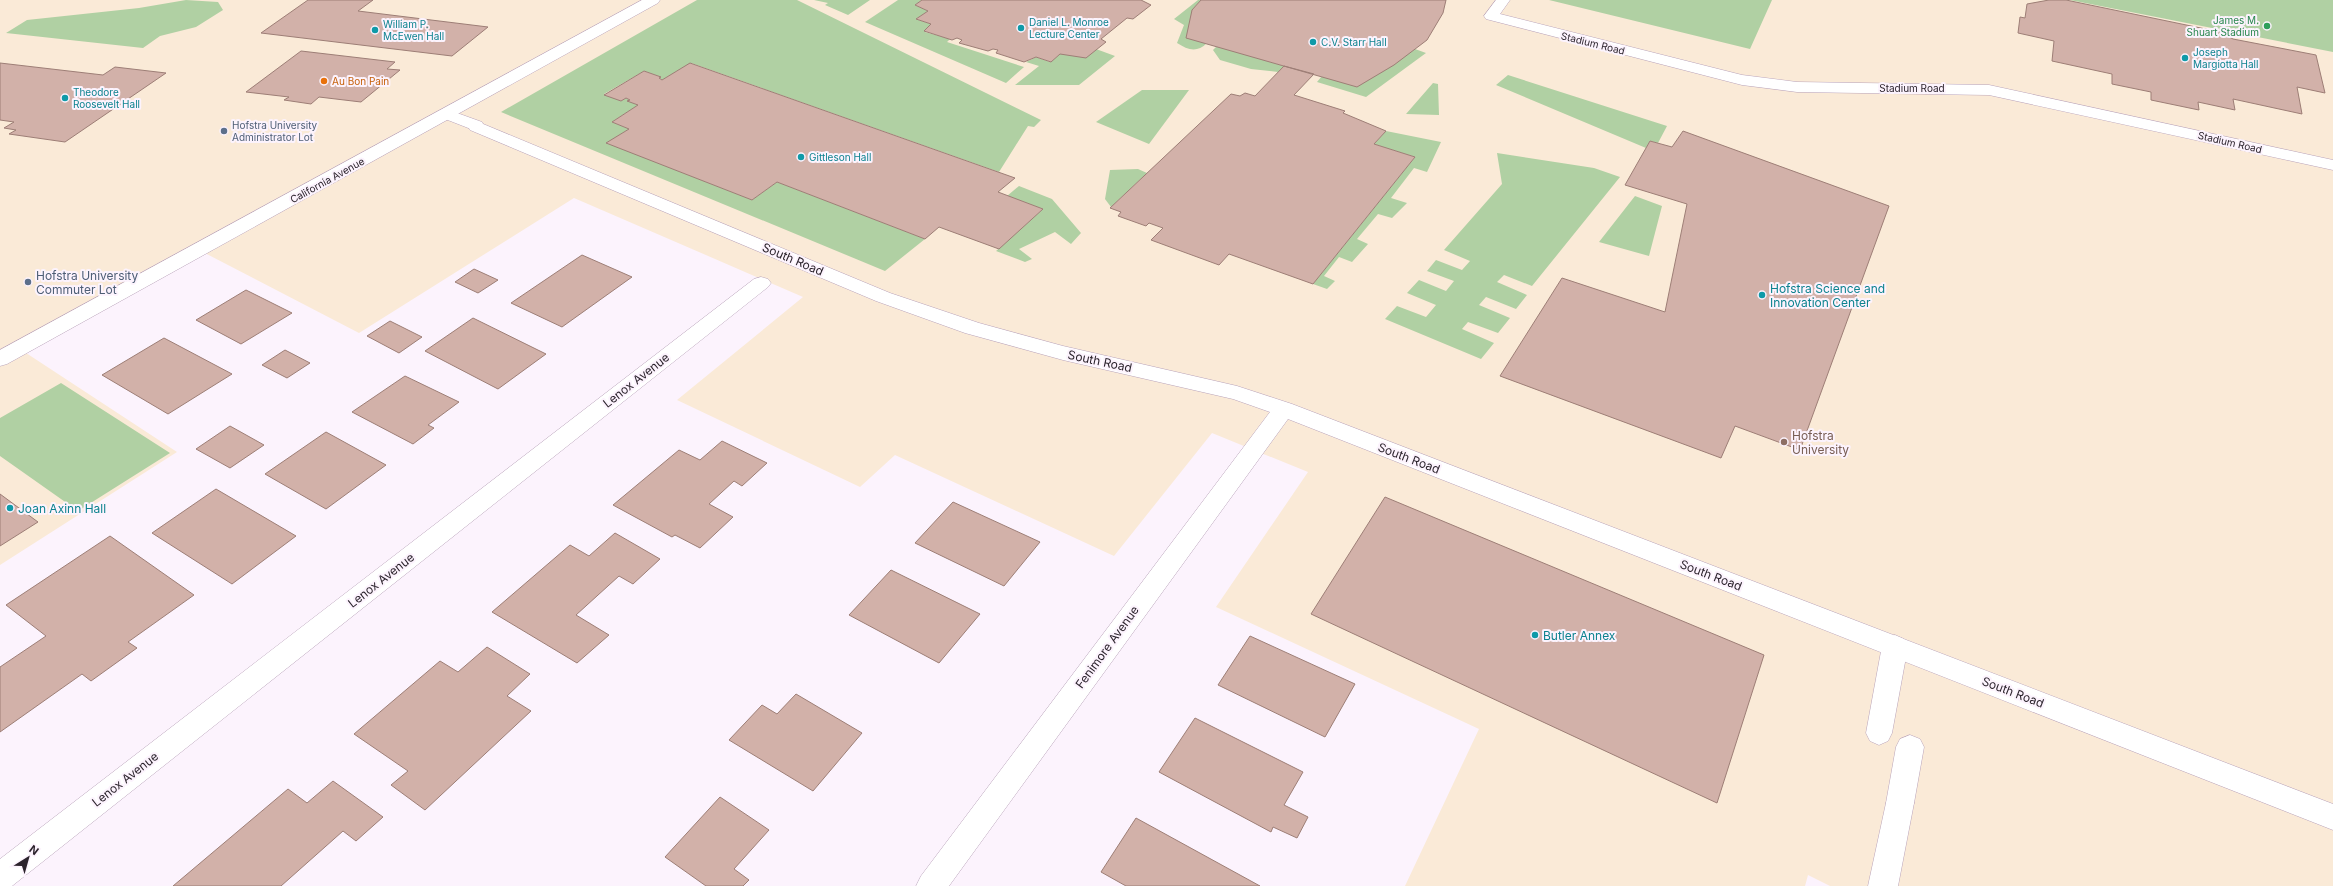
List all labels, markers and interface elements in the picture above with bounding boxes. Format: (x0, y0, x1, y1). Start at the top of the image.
place label: James M. Shuart Stadium (2187, 14, 2259, 38)
place label: Daniel L. Monroe Lecture Center (1029, 16, 1109, 40)
place label: William P. McEwen Hall (383, 18, 444, 42)
marker: James M. Shuart Stadium (2262, 21, 2272, 31)
marker: Daniel L. Monroe Lecture Center (1016, 23, 1026, 33)
marker: William P. McEwen Hall (370, 25, 380, 35)
street label: Stadium Road (1560, 29, 1626, 57)
place label: C.V. Starr Hall (1321, 36, 1387, 48)
marker: C.V. Starr Hall (1308, 37, 1318, 47)
place label: Joseph Margiotta Hall (2193, 46, 2258, 70)
marker: Joseph Margiotta Hall (2180, 53, 2190, 63)
place label: Au Bon Pain (332, 75, 389, 87)
marker: Au Bon Pain (319, 76, 329, 86)
street label: Stadium Road (1879, 82, 1945, 94)
place label: Theodore Roosevelt Hall (73, 86, 140, 110)
marker: Theodore Roosevelt Hall (60, 93, 70, 103)
place label: Hofstra University Administrator Lot (232, 119, 318, 143)
marker: Hofstra University Administrator Lot (219, 126, 229, 136)
street label: Stadium Road (2197, 129, 2263, 155)
place label: Gittleson Hall (809, 151, 871, 163)
marker: Gittleson Hall (796, 152, 806, 162)
street label: California Avenue (288, 155, 366, 205)
street label: South Road (760, 239, 826, 279)
place label: Hofstra University Commuter Lot (36, 268, 139, 297)
marker: Hofstra University Commuter Lot (23, 277, 33, 287)
place label: Hofstra Science and Innovation Center (1770, 281, 1885, 310)
marker: Hofstra Science and Innovation Center (1757, 290, 1767, 300)
street label: South Road (1066, 347, 1134, 375)
street label: Lenox Avenue (600, 349, 672, 410)
place label: Hofstra University (1792, 428, 1849, 457)
marker: Hofstra University (1779, 437, 1789, 447)
street label: South Road (1376, 439, 1442, 477)
place label: Joan Axinn Hall (18, 501, 106, 516)
marker: Joan Axinn Hall (5, 503, 15, 513)
street label: Lenox Avenue (345, 549, 417, 610)
street label: South Road (1678, 556, 1744, 594)
street label: Fenimore Avenue (1072, 603, 1142, 691)
place label: Butler Annex (1543, 628, 1616, 643)
marker: Butler Annex (1530, 630, 1540, 640)
street label: South Road (1980, 673, 2046, 711)
street label: Lenox Avenue (89, 748, 161, 809)
north arrow (8, 838, 48, 878)
text: N (26, 842, 42, 858)

